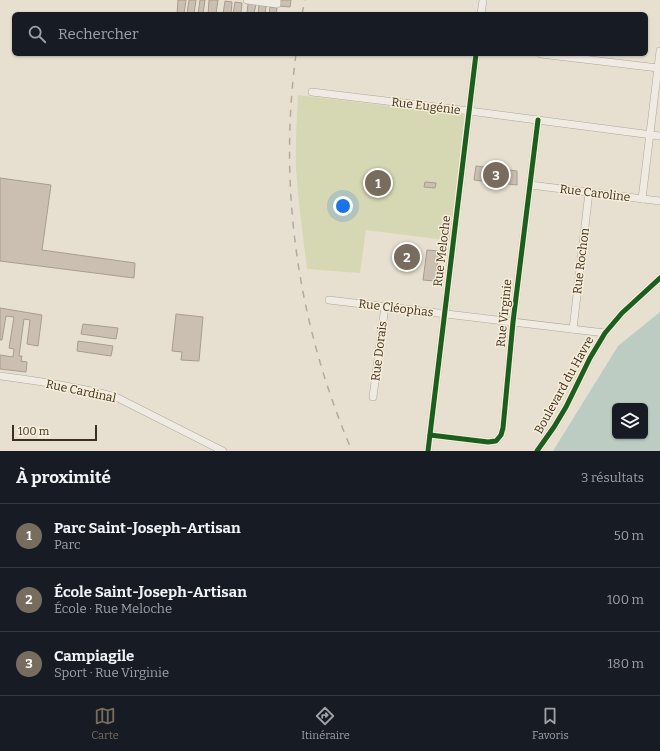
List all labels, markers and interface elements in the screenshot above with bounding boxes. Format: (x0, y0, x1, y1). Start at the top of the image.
search box (12, 12, 648, 56)
icon: search (26, 23, 48, 45)
text: Rechercher (58, 25, 139, 43)
street label: Rue Eugénie (391, 95, 461, 117)
pin: 3 (483, 160, 509, 190)
pin: 1 (365, 168, 391, 198)
street label: Rue Caroline (559, 182, 631, 204)
your location (333, 196, 353, 216)
street label: Rue Meloche (431, 215, 453, 287)
street label: Rue Rochon (570, 227, 592, 295)
pin: 2 (394, 242, 420, 272)
street label: Rue Virginie (493, 278, 515, 348)
street label: Rue Cléophas (358, 296, 435, 320)
street label: Rue Dorais (368, 320, 390, 382)
street label: Boulevard du Havre (531, 334, 597, 436)
street label: Rue Cardinal (45, 377, 118, 405)
map controls (612, 403, 648, 439)
button: layers (612, 403, 648, 439)
scale bar (12, 423, 97, 442)
text: 100 m (18, 425, 49, 438)
text: À proximité (16, 467, 111, 488)
text: 3 résultats (581, 470, 644, 485)
text: Parc Saint-Joseph-Artisan (54, 519, 241, 537)
text: 1 (26, 528, 32, 543)
text: 50 m (614, 528, 644, 543)
text: Parc (54, 537, 81, 552)
text: École Saint-Joseph-Artisan (54, 583, 247, 601)
text: 2 (25, 592, 33, 607)
text: 100 m (607, 592, 644, 607)
text: École · Rue Meloche (54, 601, 172, 616)
text: Campiagile (54, 647, 134, 665)
text: 3 (25, 656, 33, 671)
text: 180 m (608, 656, 644, 671)
text: Sport · Rue Virginie (54, 665, 169, 680)
tab: Carte (91, 705, 119, 742)
tab: Itinéraire (301, 705, 350, 742)
tab: Favoris (532, 705, 569, 742)

